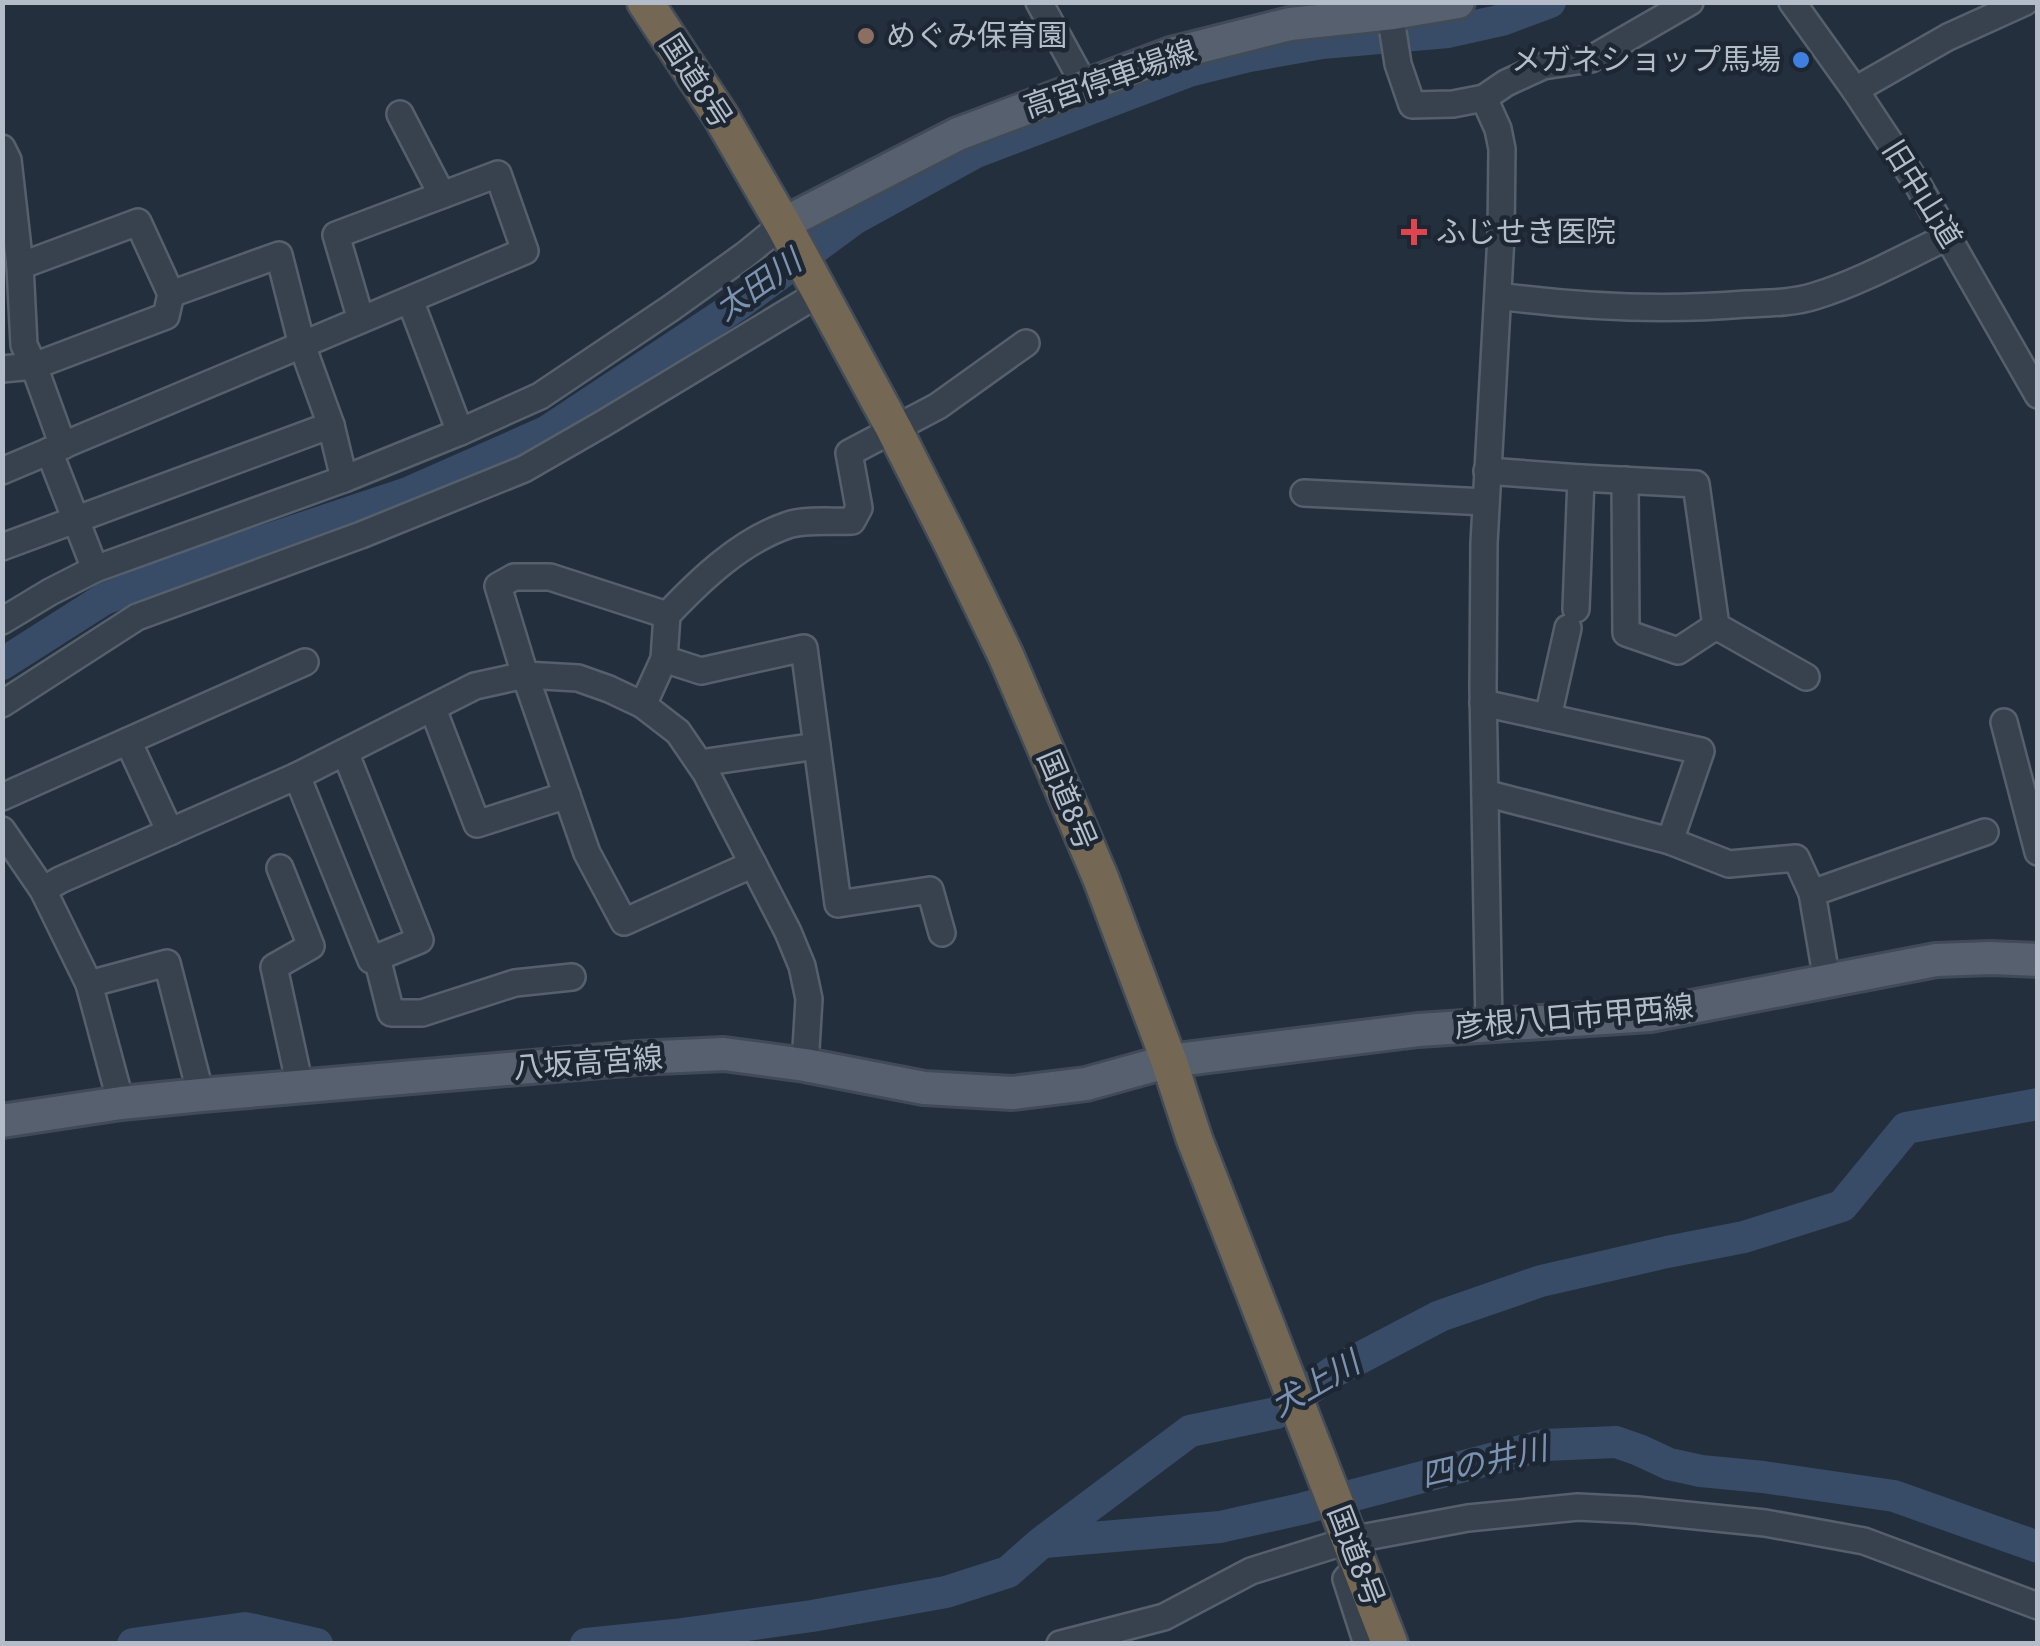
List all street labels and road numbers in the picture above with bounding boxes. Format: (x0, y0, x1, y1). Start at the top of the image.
street label: 国道8号 (652, 27, 740, 135)
street label: 高宮停車場線 (1019, 33, 1201, 125)
street label: 旧中山道 (1875, 134, 1969, 254)
street label: 国道8号 (1030, 745, 1104, 855)
street label: 彦根八日市甲西線 (1453, 989, 1695, 1045)
street label: 八坂高宮線 (512, 1040, 664, 1086)
street label: 国道8号 (1320, 1501, 1392, 1611)

